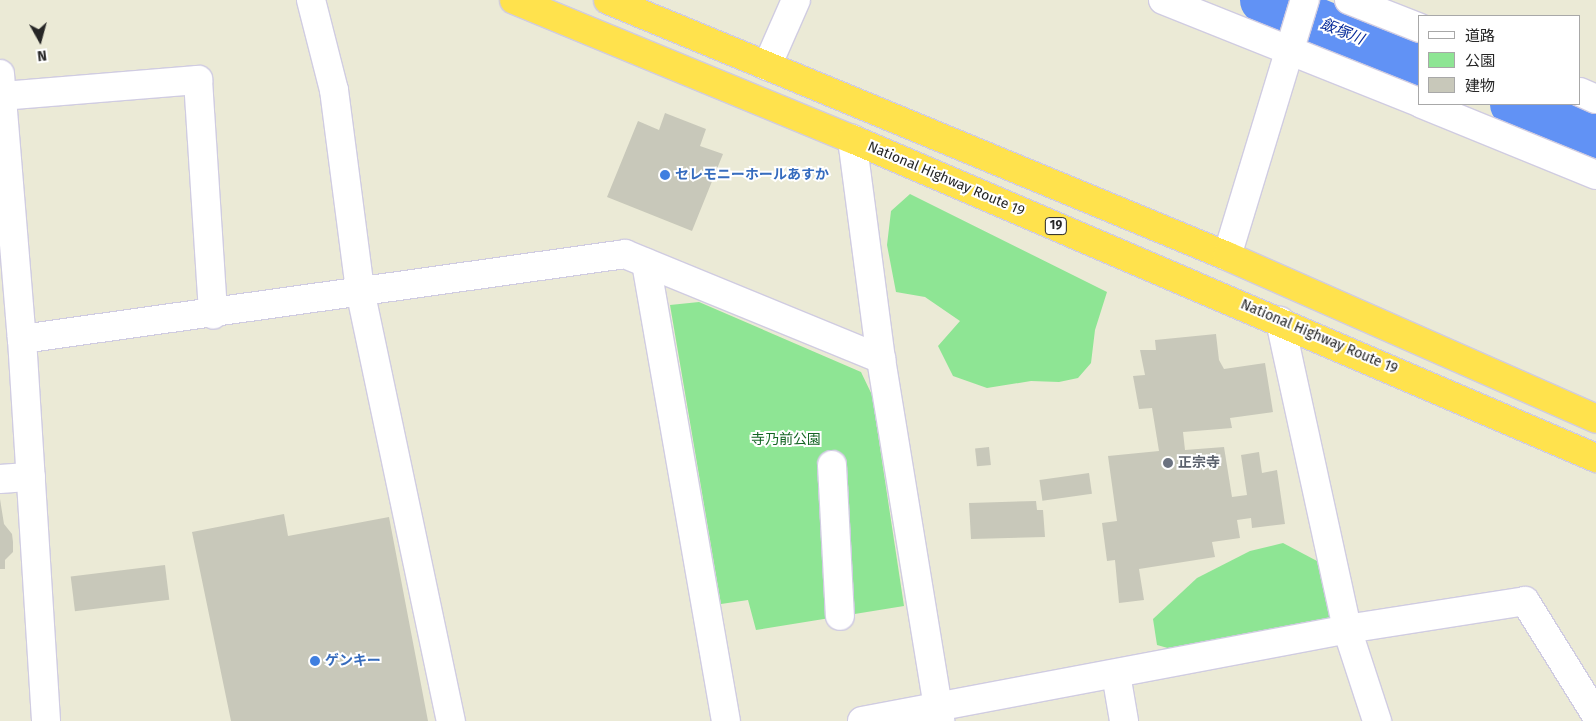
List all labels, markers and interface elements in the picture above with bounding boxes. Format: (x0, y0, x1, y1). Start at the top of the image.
north arrow (15, 15, 65, 65)
water label: 飯塚川 (1318, 15, 1366, 49)
legend (1418, 15, 1581, 105)
text: 道路 (1465, 27, 1495, 45)
text: N (36, 46, 48, 64)
text: 公園 (1465, 52, 1495, 70)
text: 建物 (1465, 77, 1495, 95)
street label: National Highway Route 19 (865, 138, 1027, 220)
place label: セレモニーホールあすか (675, 167, 829, 183)
marker: セレモニーホールあすか (659, 169, 671, 181)
road number: 19 (1045, 217, 1067, 236)
street label: National Highway Route 19 (1238, 296, 1400, 378)
park label: 寺乃前公園 (751, 432, 821, 448)
place label: 正宗寺 (1178, 455, 1220, 471)
marker: 正宗寺 (1162, 457, 1174, 469)
place label: ゲンキー (325, 653, 381, 669)
marker: ゲンキー (309, 655, 321, 667)

